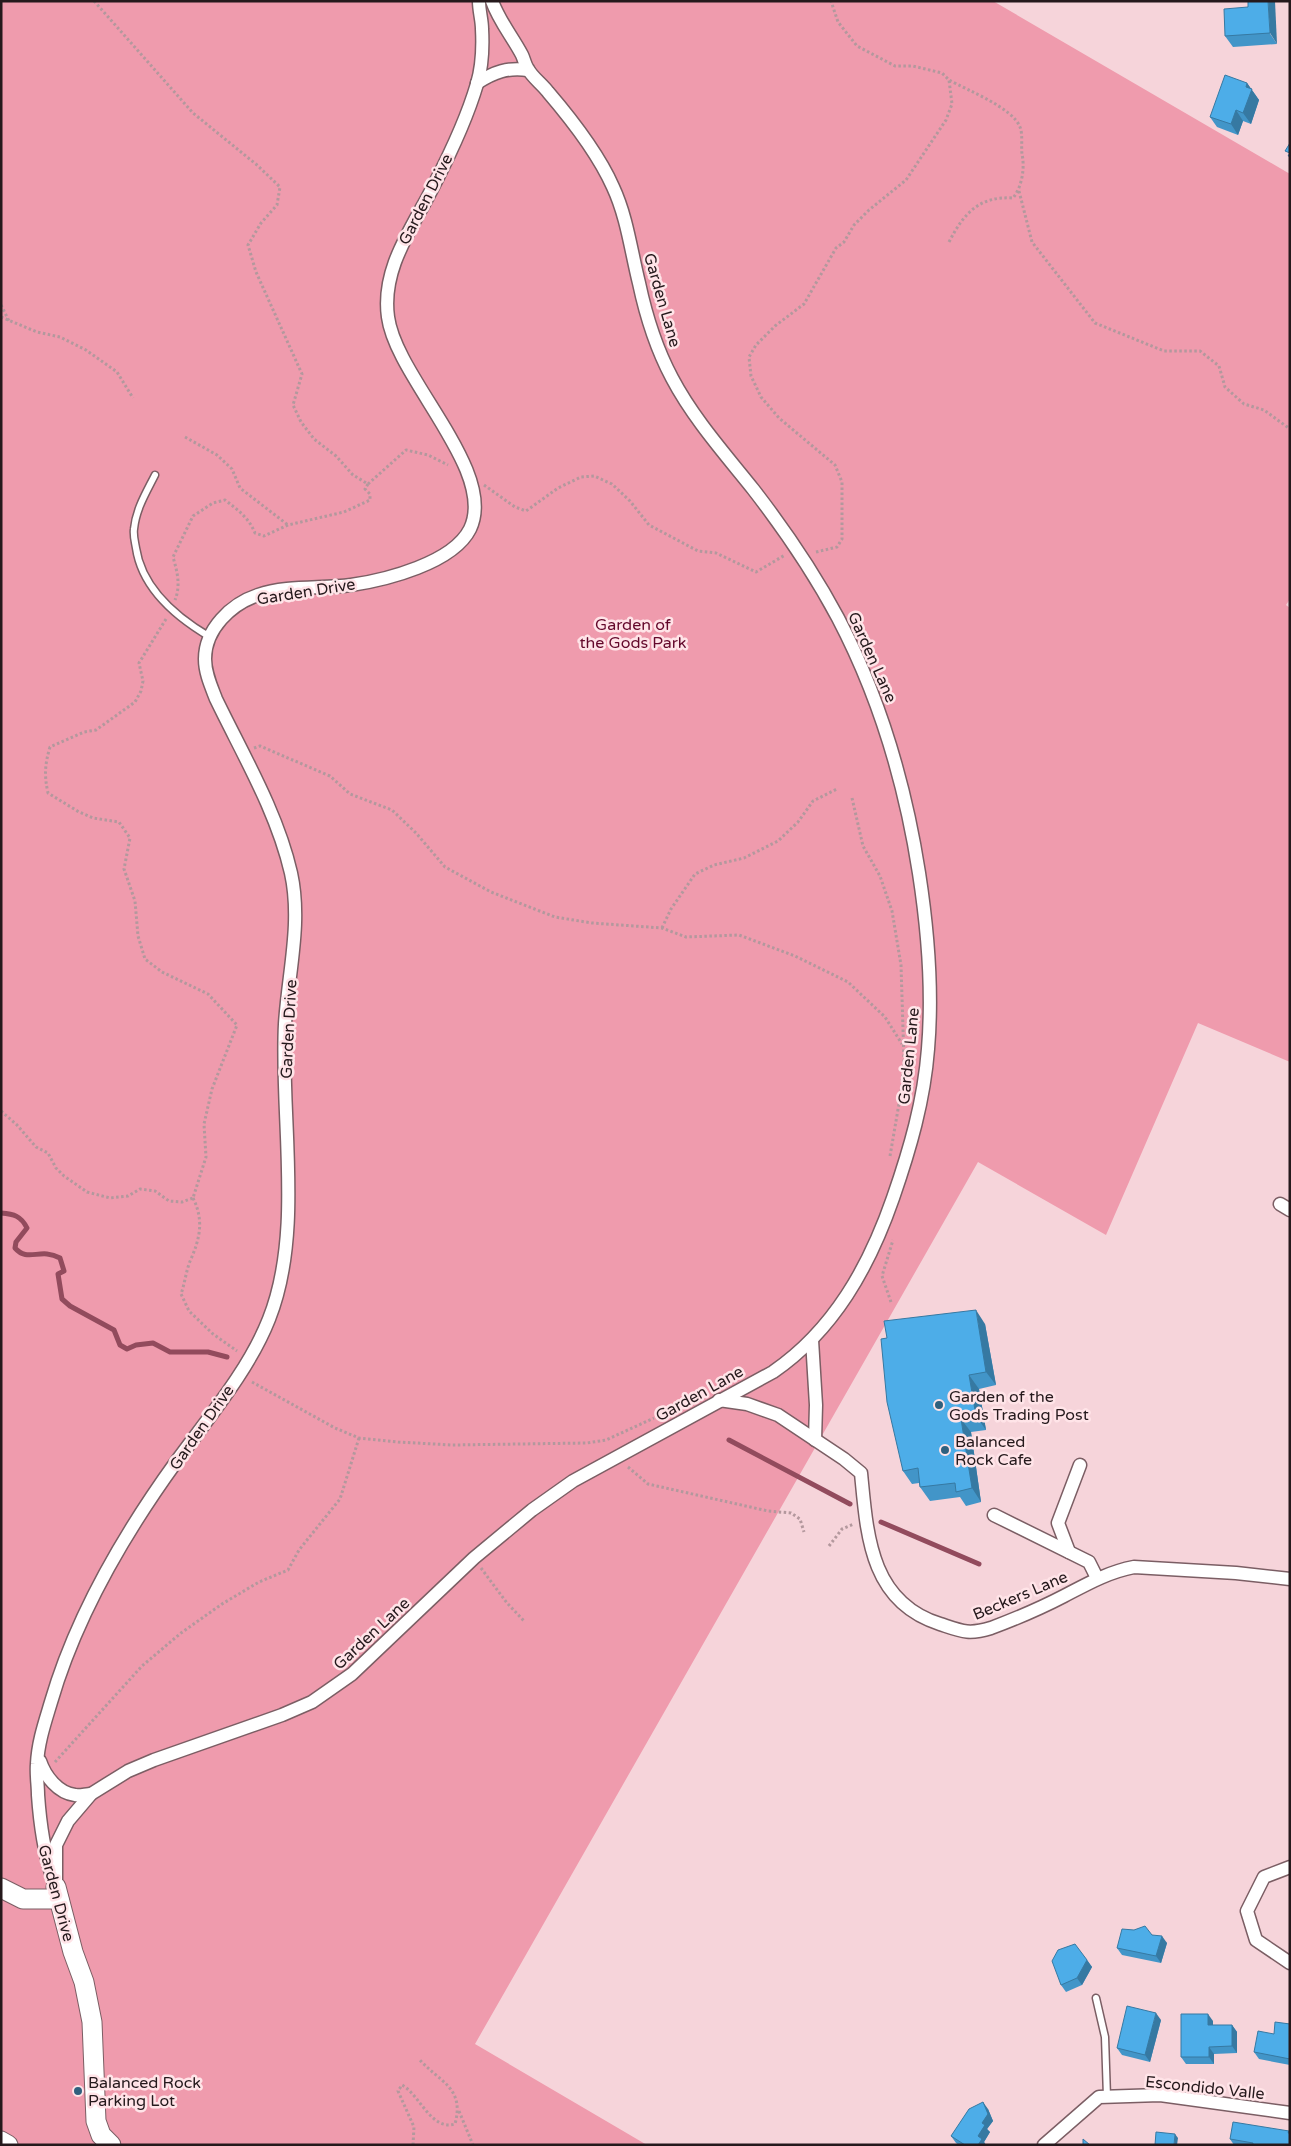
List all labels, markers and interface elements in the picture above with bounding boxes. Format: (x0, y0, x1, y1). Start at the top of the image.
street label: Garden Drive (394, 151, 457, 248)
street label: Garden Lane (639, 251, 685, 350)
street label: Garden Drive (255, 574, 357, 610)
street label: Garden Lane (843, 609, 901, 706)
park label: Garden of the Gods Park (579, 615, 687, 653)
street label: Garden Drive (276, 979, 302, 1079)
street label: Garden Lane (894, 1007, 924, 1105)
street label: Garden Lane (652, 1362, 747, 1426)
street label: Garden Drive (165, 1381, 239, 1474)
place label: Garden of the Gods Trading Post (949, 1387, 1089, 1425)
marker: Garden of the Gods Trading Post (933, 1399, 945, 1411)
place label: Balanced Rock Cafe (955, 1432, 1032, 1470)
marker: Balanced Rock Cafe (939, 1444, 951, 1456)
street label: Beckers Lane (970, 1567, 1071, 1625)
street label: Garden Lane (329, 1593, 414, 1674)
street label: Garden Drive (34, 1843, 79, 1944)
street label: Escondido Valle (1144, 2072, 1266, 2104)
place label: Balanced Rock Parking Lot (88, 2073, 201, 2111)
marker: Balanced Rock Parking Lot (72, 2085, 84, 2097)

